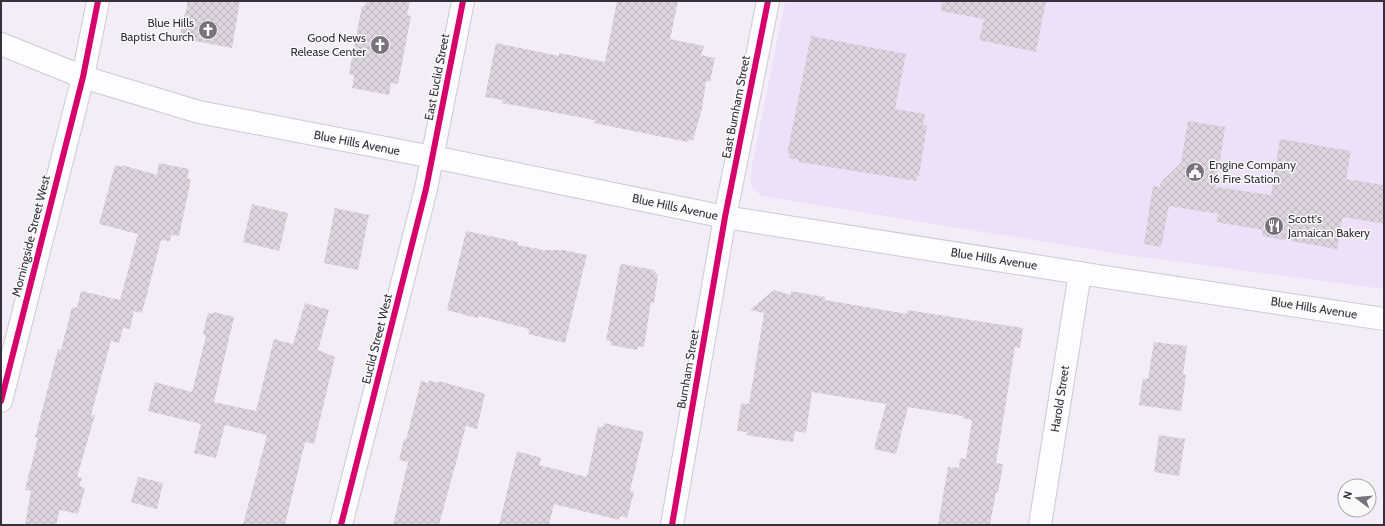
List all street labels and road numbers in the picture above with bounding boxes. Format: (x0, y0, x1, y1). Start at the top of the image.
street label: East Euclid Street (421, 32, 452, 121)
street label: East Burnham Street (718, 54, 753, 160)
street label: Blue Hills Avenue (313, 127, 401, 158)
street label: Morningside Street West (8, 174, 53, 298)
street label: Blue Hills Avenue (631, 190, 719, 223)
street label: Blue Hills Avenue (950, 244, 1038, 273)
street label: Euclid Street West (358, 292, 395, 386)
street label: Blue Hills Avenue (1270, 293, 1358, 322)
street label: Burnham Street (673, 328, 702, 410)
street label: Harold Street (1047, 364, 1072, 433)

